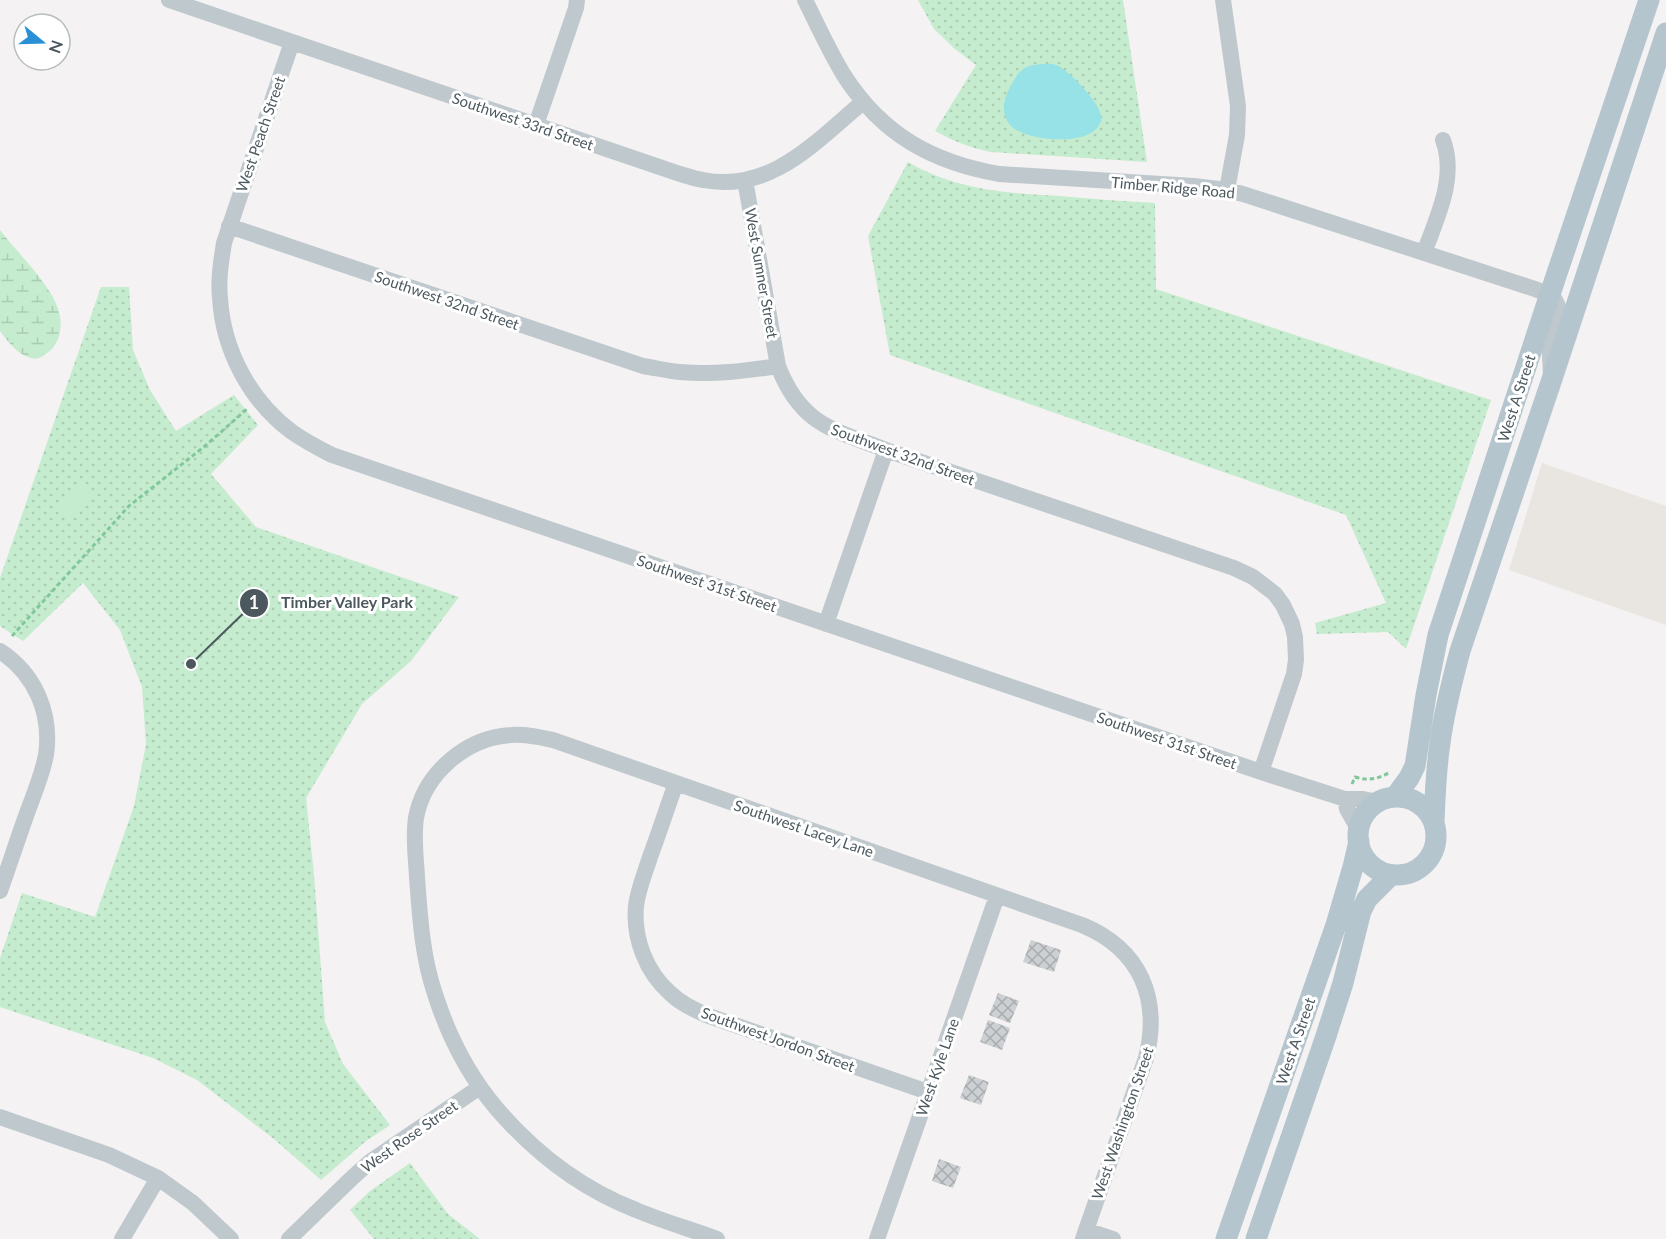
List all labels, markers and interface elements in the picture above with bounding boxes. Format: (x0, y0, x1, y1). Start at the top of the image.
north arrow (12, 12, 72, 72)
text: N (46, 38, 68, 56)
street label: West Peach Street (232, 73, 288, 194)
street label: Southwest 33rd Street (450, 88, 597, 154)
street label: Timber Ridge Road (1110, 173, 1236, 201)
street label: West Sumner Street (742, 207, 782, 340)
street label: Southwest 32nd Street (372, 267, 522, 333)
street label: West A Street (1493, 351, 1539, 444)
street label: Southwest 32nd Street (829, 420, 978, 489)
street label: Southwest 31st Street (635, 551, 780, 616)
callout: Timber Valley Park (239, 586, 426, 620)
text: 1 (249, 591, 259, 613)
text: Timber Valley Park (281, 592, 413, 611)
street label: Southwest 31st Street (1095, 708, 1240, 773)
street label: Southwest Lacey Lane (732, 796, 876, 860)
street label: West A Street (1272, 995, 1318, 1087)
street label: Southwest Jordon Street (699, 1003, 858, 1075)
street label: West Kyle Lane (912, 1016, 962, 1118)
street label: West Washington Street (1087, 1044, 1157, 1202)
street label: West Rose Street (357, 1096, 461, 1176)

